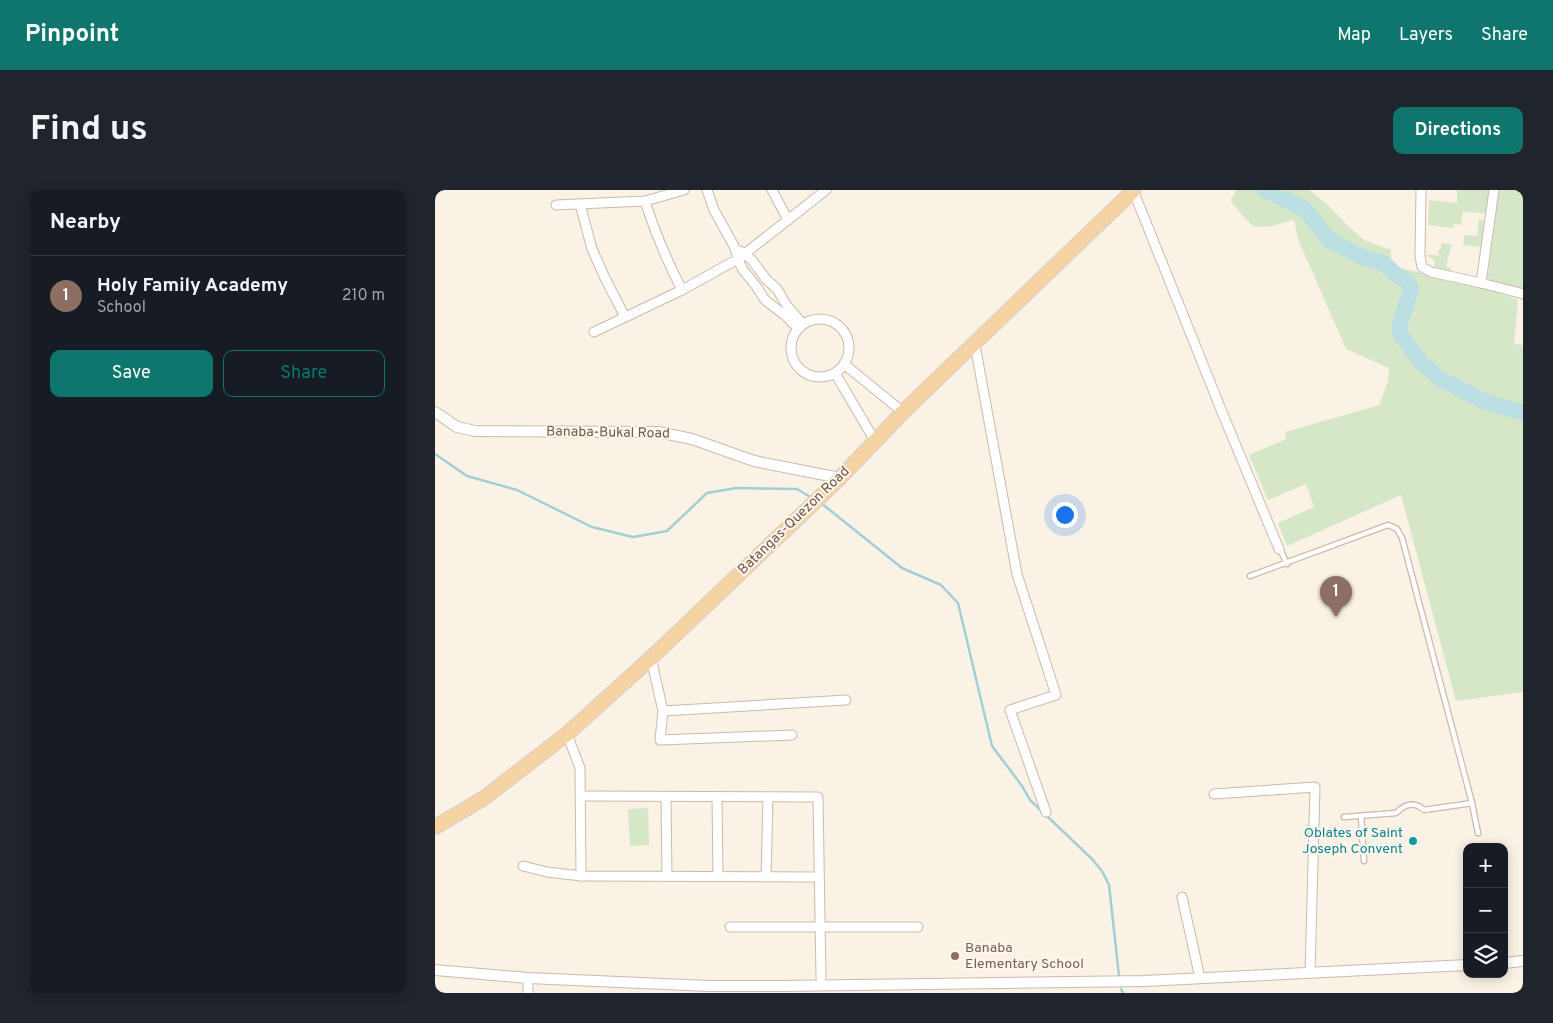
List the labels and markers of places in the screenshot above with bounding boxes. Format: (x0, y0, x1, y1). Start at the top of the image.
pin: 1 (1320, 576, 1352, 617)
place label: Oblates of Saint Joseph Convent (1302, 825, 1403, 858)
marker: Oblates of Saint Joseph Convent (1407, 835, 1419, 847)
place label: Banaba Elementary School (965, 940, 1084, 973)
marker: Banaba Elementary School (949, 950, 961, 962)

